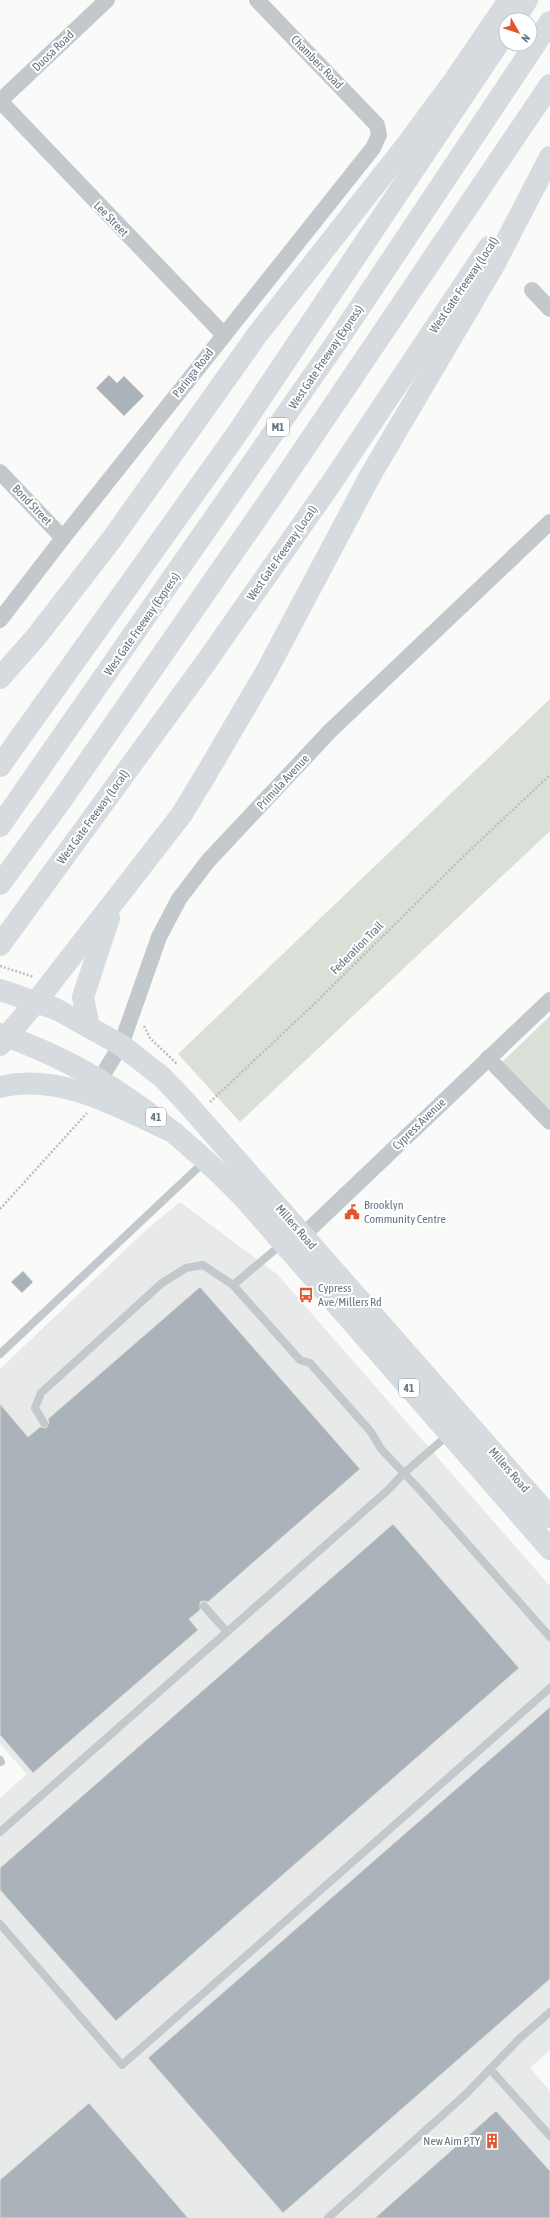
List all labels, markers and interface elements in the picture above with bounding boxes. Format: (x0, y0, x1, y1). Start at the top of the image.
north arrow (498, 12, 538, 52)
street label: Duosa Road (29, 28, 77, 74)
street label: Chambers Road (288, 32, 346, 92)
text: N (519, 32, 532, 45)
street label: Lee Street (91, 199, 132, 240)
street label: West Gate Freeway (Local) (427, 234, 501, 336)
street label: West Gate Freeway (Express) (286, 302, 366, 412)
street label: Paringa Road (170, 346, 216, 400)
road number: M1 (267, 418, 289, 436)
street label: Bond Street (9, 482, 55, 529)
street label: West Gate Freeway (Local) (244, 503, 320, 603)
street label: West Gate Freeway (Express) (101, 570, 183, 678)
street label: Primula Avenue (254, 752, 312, 812)
street label: West Gate Freeway (Local) (54, 767, 132, 867)
street label: Federation Trail (328, 918, 387, 977)
street label: Cypress Avenue (390, 1095, 448, 1153)
road number: 41 (146, 1108, 166, 1126)
place label: Brooklyn Community Centre (364, 1198, 446, 1226)
street label: Millers Road (273, 1202, 319, 1252)
public building icon: Brooklyn Community Centre (343, 1203, 361, 1221)
place label: Cypress Ave/Millers Rd (318, 1281, 382, 1309)
bus stop icon: Cypress Ave/Millers Rd (297, 1286, 315, 1304)
road number: 41 (399, 1379, 419, 1397)
street label: Millers Road (486, 1445, 532, 1495)
building icon: New Aim PTY (483, 2132, 501, 2150)
place label: New Aim PTY (423, 2134, 481, 2148)

